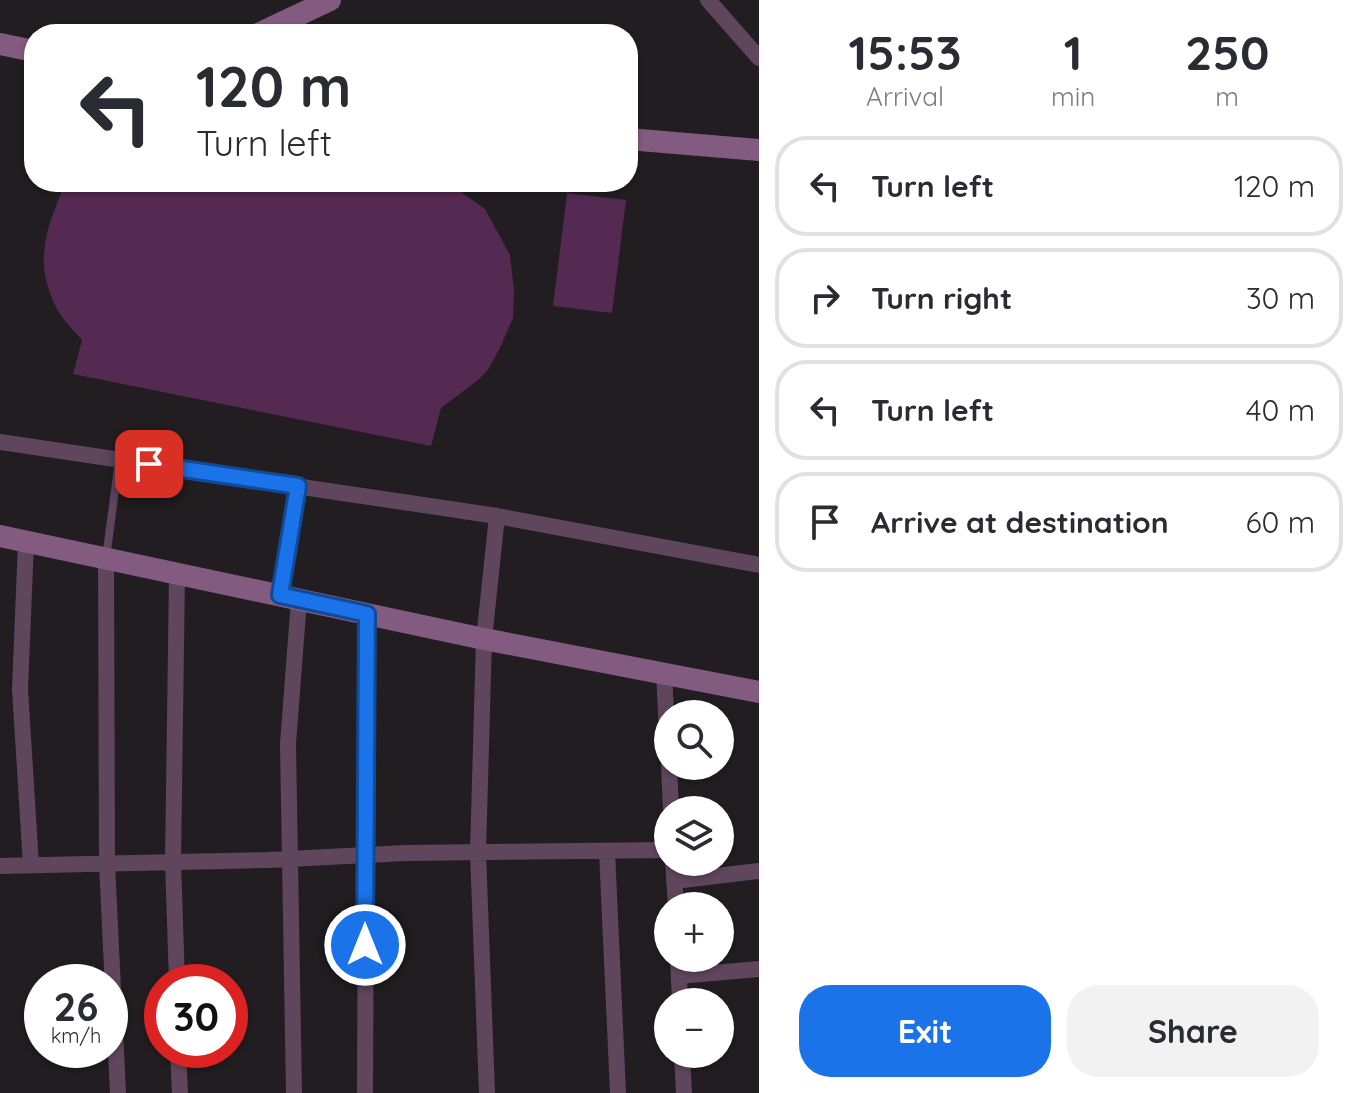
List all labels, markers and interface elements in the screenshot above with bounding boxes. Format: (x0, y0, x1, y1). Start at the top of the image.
text: 15:53 (849, 22, 961, 82)
text: 1 (1064, 22, 1083, 82)
text: 250 (1185, 22, 1269, 82)
text: 120 m (196, 51, 351, 121)
icon: left (64, 56, 168, 160)
text: Arrival (866, 80, 944, 113)
text: min (1051, 80, 1095, 113)
text: m (1215, 80, 1239, 113)
text: Turn left (196, 120, 332, 165)
icon: left (803, 164, 847, 208)
text: Turn left (871, 167, 994, 205)
text: 120 m (1234, 167, 1315, 205)
icon: right (803, 276, 847, 320)
text: Turn right (871, 279, 1012, 317)
text: 30 m (1246, 279, 1315, 317)
icon: left (803, 388, 847, 432)
text: Turn left (871, 391, 994, 429)
text: 40 m (1246, 391, 1315, 429)
pin (115, 430, 183, 498)
icon: arrive (127, 442, 171, 486)
icon: arrive (803, 500, 847, 544)
text: Arrive at destination (871, 503, 1169, 541)
text: 60 m (1245, 503, 1315, 541)
map controls (654, 700, 734, 1068)
button: search (654, 700, 734, 780)
button: layers (654, 796, 734, 876)
button: + (654, 892, 734, 972)
position arrow (323, 903, 407, 987)
speed limit sign: 30 (144, 964, 248, 1068)
text: 26 (54, 981, 98, 1031)
button: Exit (799, 985, 1051, 1077)
button: Share (1067, 985, 1319, 1077)
button: − (654, 988, 734, 1068)
text: km/h (51, 1023, 101, 1048)

